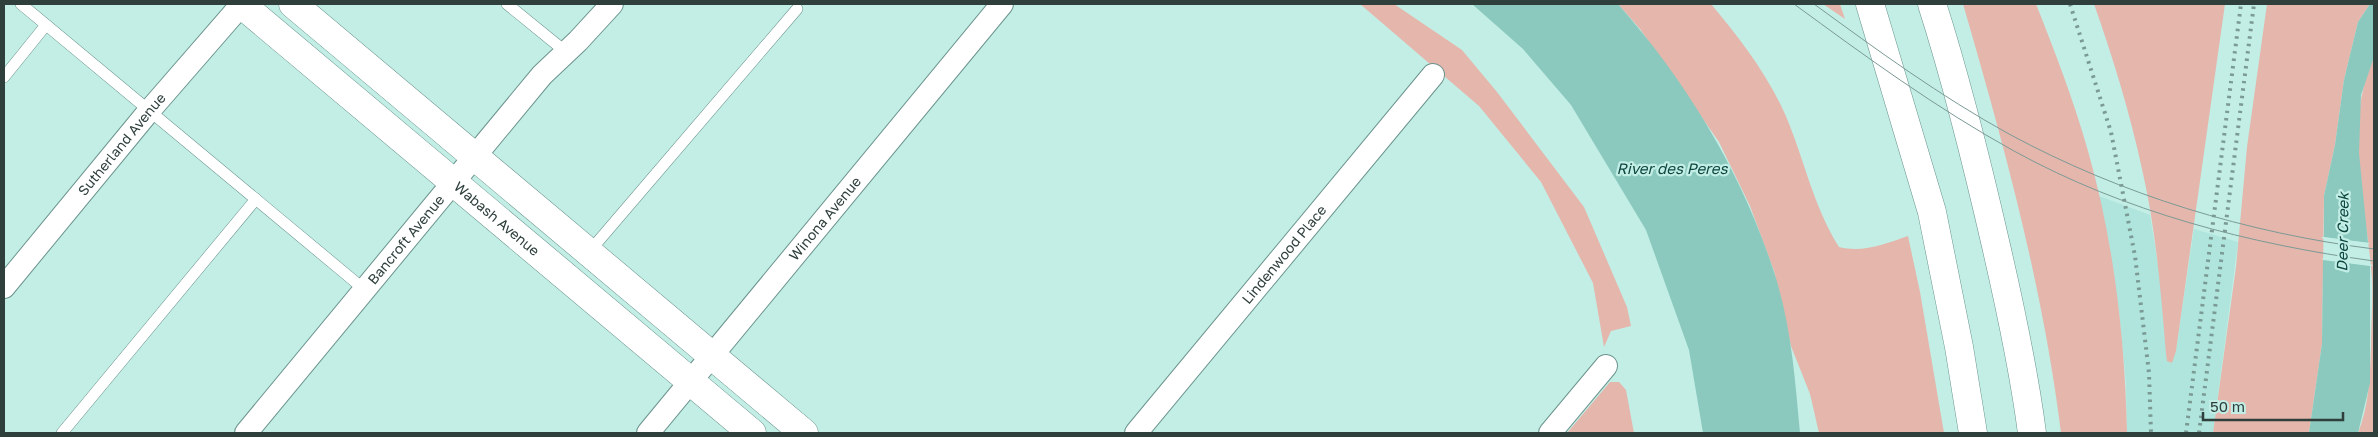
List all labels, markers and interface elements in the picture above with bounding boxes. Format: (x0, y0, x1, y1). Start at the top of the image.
street label: Sutherland Avenue (74, 89, 169, 199)
water label: River des Peres (1617, 159, 1729, 177)
street label: Winona Avenue (785, 173, 864, 264)
street label: Wabash Avenue (451, 178, 543, 259)
street label: Bancroft Avenue (364, 191, 447, 287)
water label: Deer Creek (2332, 191, 2352, 272)
street label: Lindenwood Place (1238, 201, 1330, 307)
scale bar (2203, 390, 2343, 422)
text: 50 m (2210, 397, 2245, 415)

